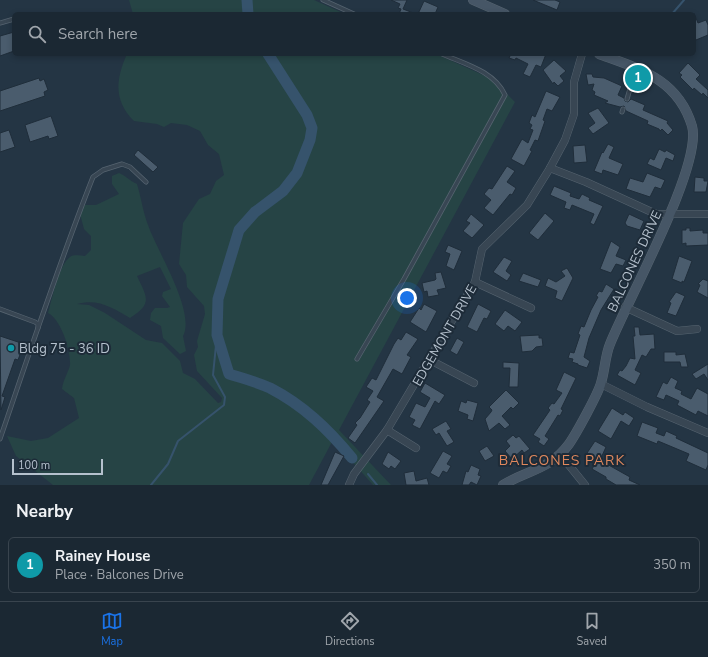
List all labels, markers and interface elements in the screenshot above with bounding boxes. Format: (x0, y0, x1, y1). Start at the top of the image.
search box (12, 12, 696, 56)
icon: search (26, 23, 48, 45)
text: Search here (58, 24, 138, 44)
pin: 1 (625, 63, 651, 93)
street label: BALCONES DRIVE (604, 208, 666, 315)
street label: EDGEMONT DRIVE (408, 281, 481, 390)
your location (397, 288, 417, 308)
place label: Bldg 75 - 36 ID (19, 340, 110, 358)
marker: Bldg 75 - 36 ID (6, 343, 16, 353)
district label: BALCONES PARK (499, 451, 625, 470)
scale bar (12, 457, 103, 476)
text: 100 m (18, 458, 50, 473)
text: Nearby (16, 500, 73, 523)
text: Rainey House (55, 546, 150, 566)
text: 1 (26, 556, 34, 574)
text: 350 m (653, 556, 691, 574)
text: Place · Balcones Drive (55, 566, 184, 584)
tab: Map (101, 610, 123, 649)
tab: Directions (325, 610, 375, 649)
tab: Saved (577, 610, 607, 649)

